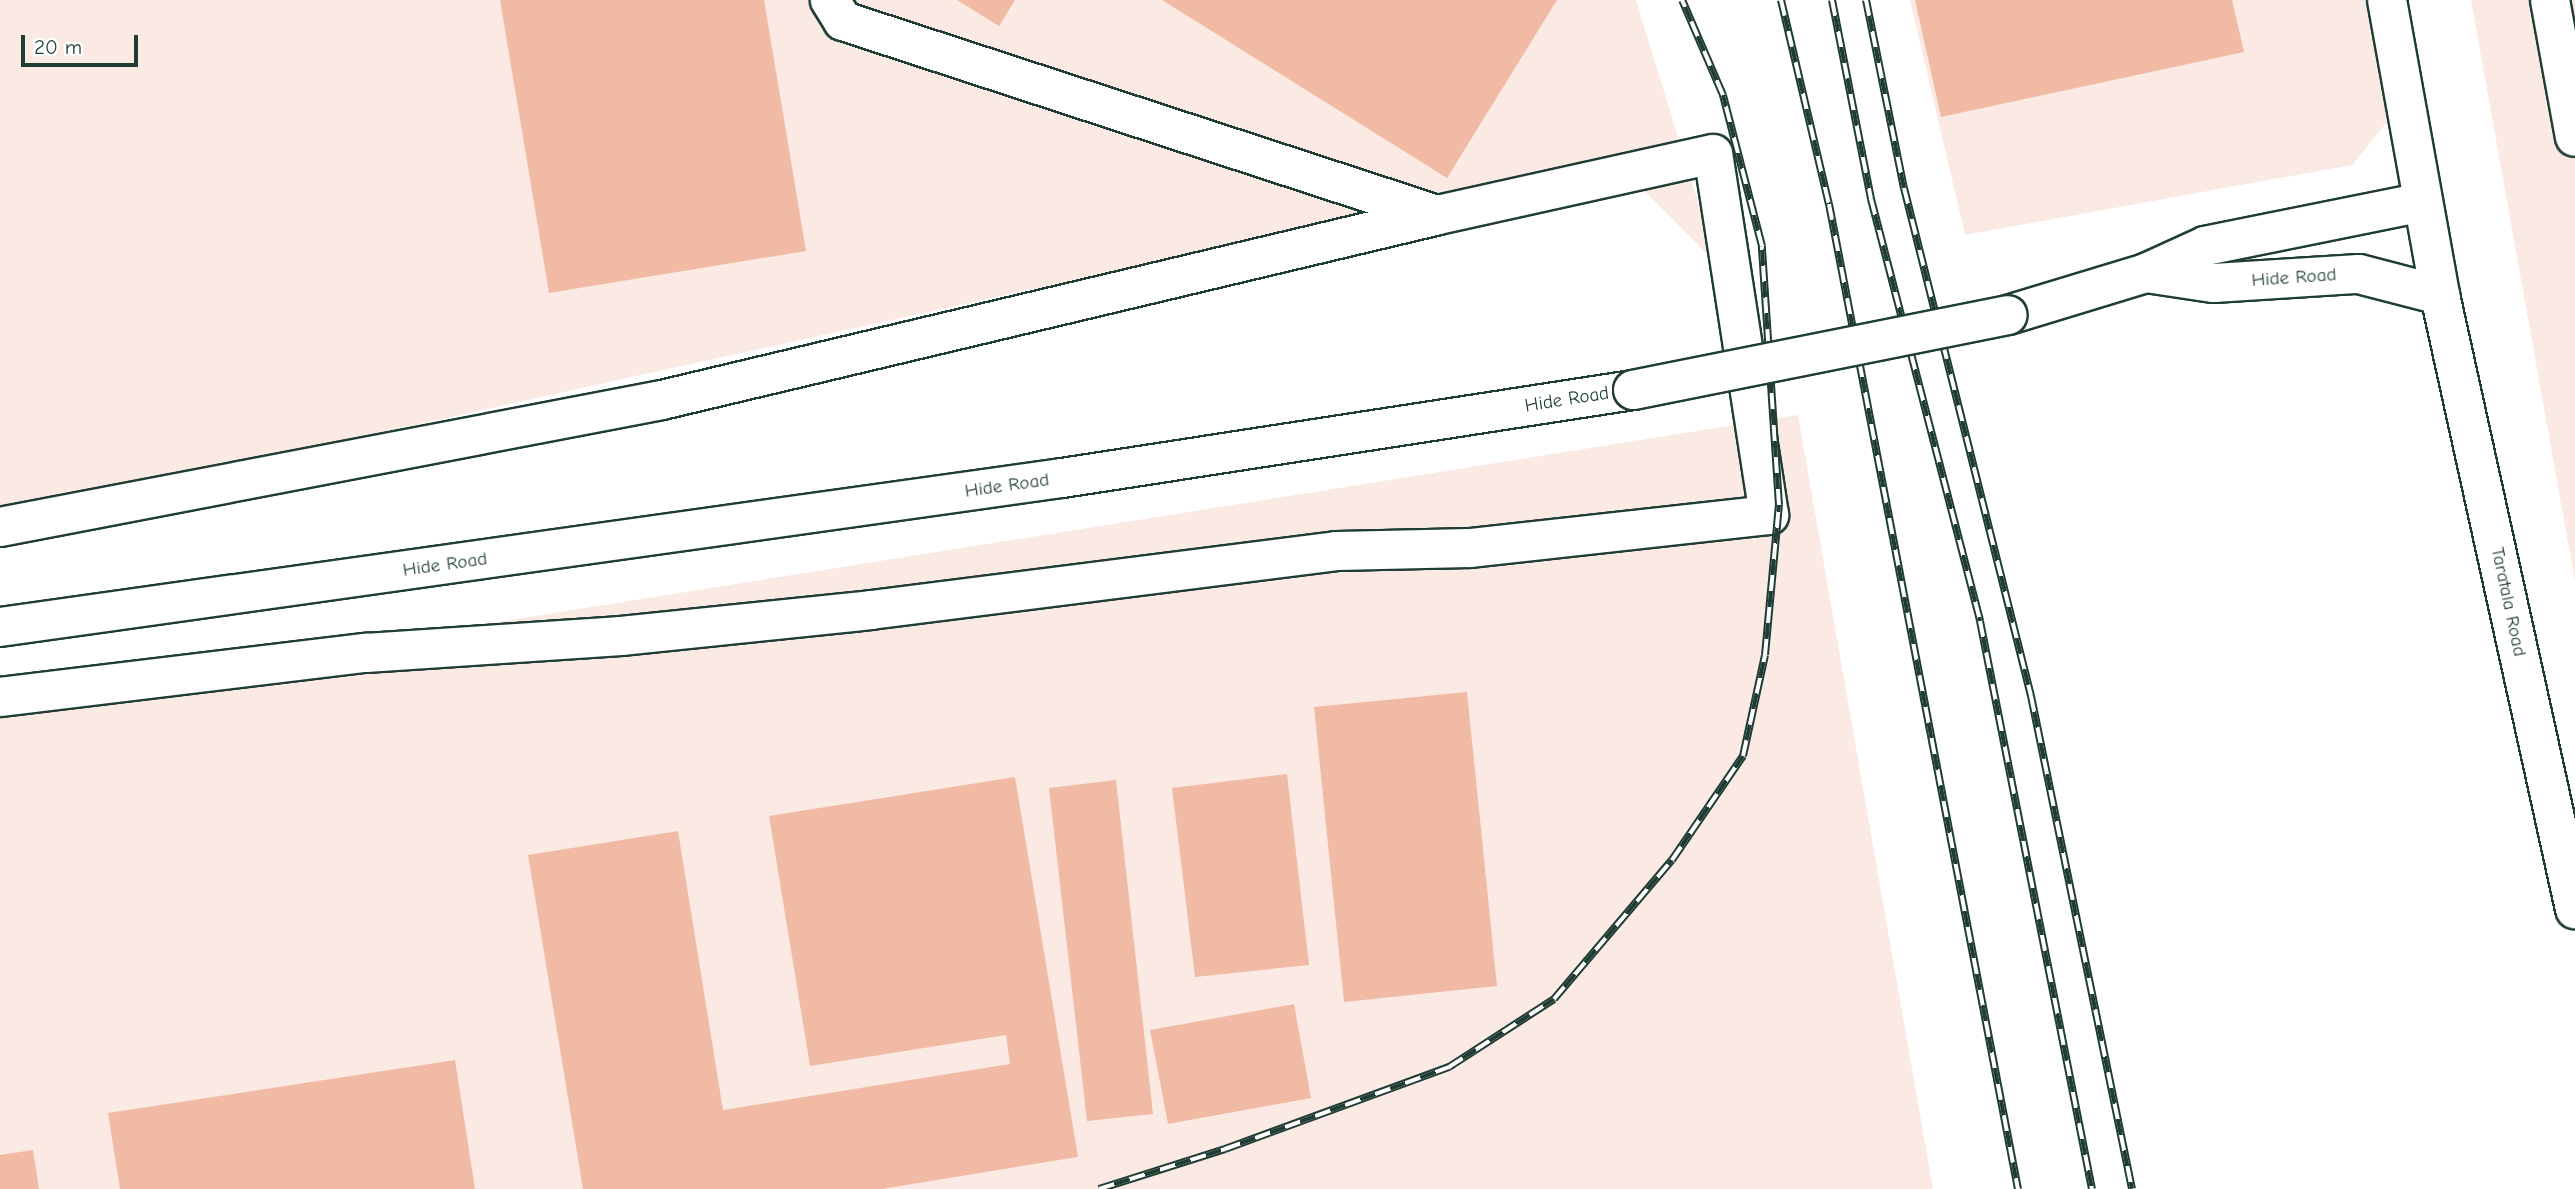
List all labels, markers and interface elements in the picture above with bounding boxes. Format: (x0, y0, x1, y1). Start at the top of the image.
scale bar (24, 21, 142, 65)
text: 20 m (34, 35, 82, 59)
street label: Hide Road (2251, 264, 2337, 292)
street label: Hide Road (1523, 382, 1611, 418)
street label: Hide Road (963, 469, 1051, 503)
street label: Taratala Road (2485, 545, 2531, 659)
street label: Hide Road (401, 548, 489, 582)

